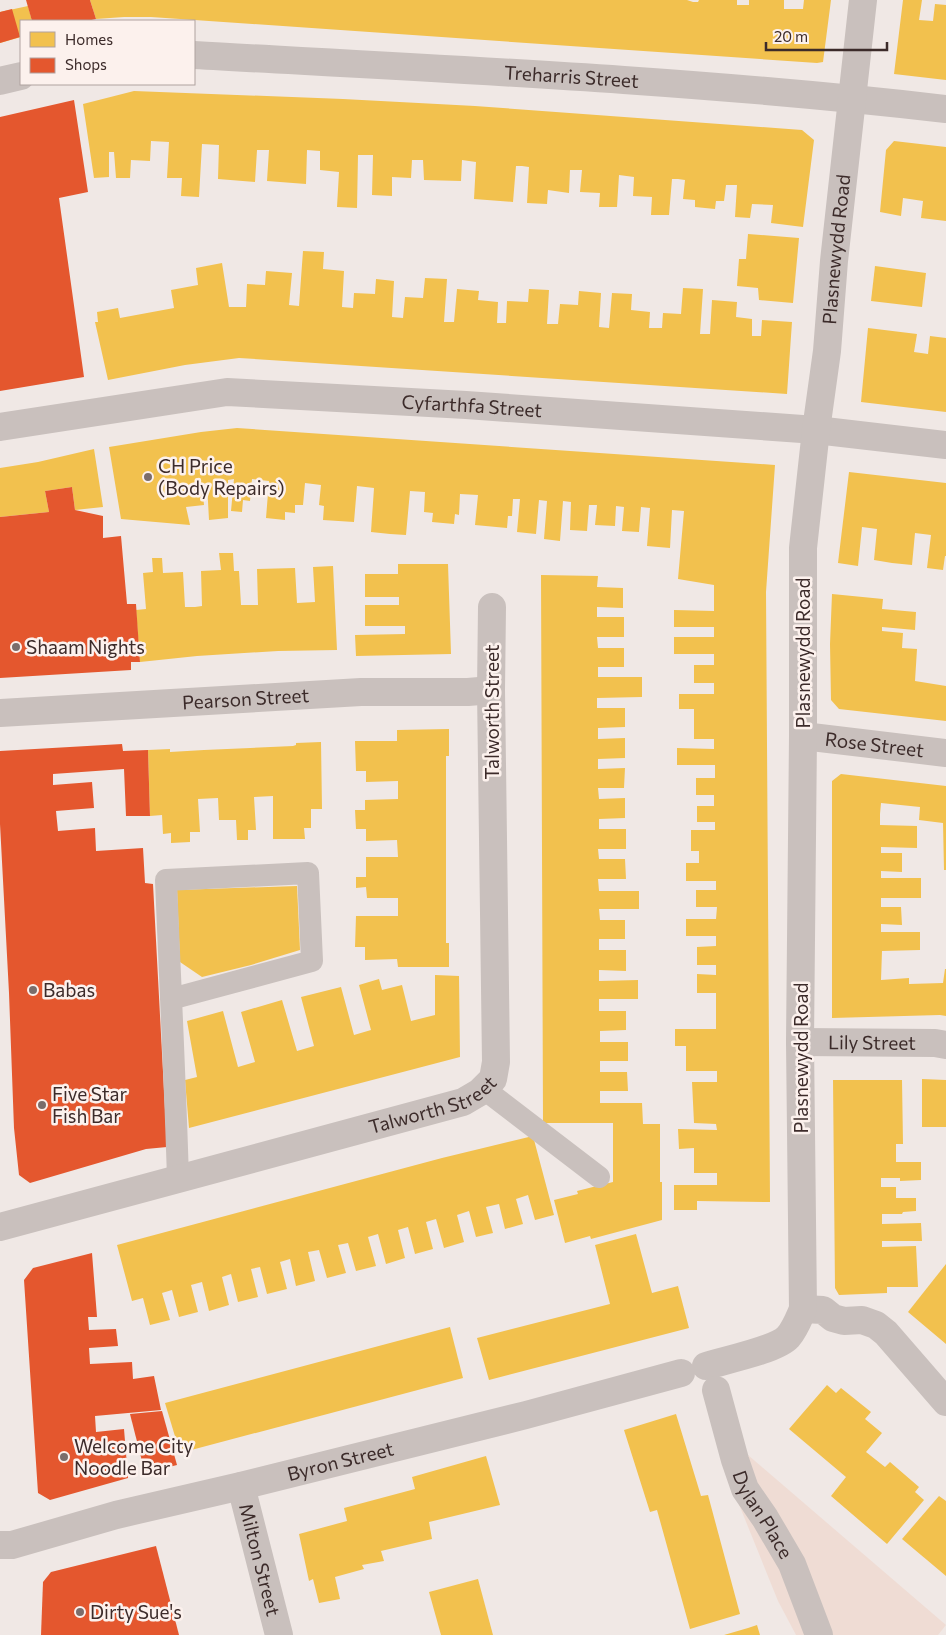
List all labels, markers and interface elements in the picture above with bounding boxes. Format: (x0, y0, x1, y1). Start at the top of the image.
legend (20, 20, 195, 85)
scale bar (766, 20, 887, 52)
text: 20 m (774, 27, 808, 45)
text: Homes (65, 30, 113, 48)
text: Shops (65, 55, 107, 73)
street label: Treharris Street (503, 60, 640, 92)
street label: Plasnewydd Road (817, 173, 855, 325)
street label: Cyfarthfa Street (401, 390, 543, 421)
place label: CH Price (Body Repairs) (158, 454, 285, 499)
marker: CH Price (Body Repairs) (142, 471, 154, 483)
street label: Plasnewydd Road (791, 578, 814, 728)
place label: Shaam Nights (26, 635, 145, 658)
marker: Shaam Nights (10, 641, 22, 653)
street label: Talworth Street (480, 644, 503, 780)
street label: Pearson Street (181, 683, 310, 713)
street label: Rose Street (824, 727, 925, 761)
place label: Babas (43, 978, 95, 1001)
street label: Plasnewydd Road (789, 983, 812, 1133)
marker: Babas (27, 984, 39, 996)
street label: Lily Street (828, 1030, 916, 1054)
street label: Talworth Street (366, 1070, 501, 1138)
place label: Five Star Fish Bar (52, 1082, 128, 1127)
marker: Five Star Fish Bar (36, 1099, 48, 1111)
place label: Welcome City Noodle Bar (74, 1434, 194, 1479)
street label: Byron Street (285, 1436, 396, 1485)
marker: Welcome City Noodle Bar (58, 1451, 70, 1463)
street label: Dylan Place (728, 1467, 798, 1563)
street label: Milton Street (235, 1501, 286, 1618)
place label: Dirty Sue's (90, 1600, 182, 1623)
marker: Dirty Sue's (74, 1606, 86, 1618)

